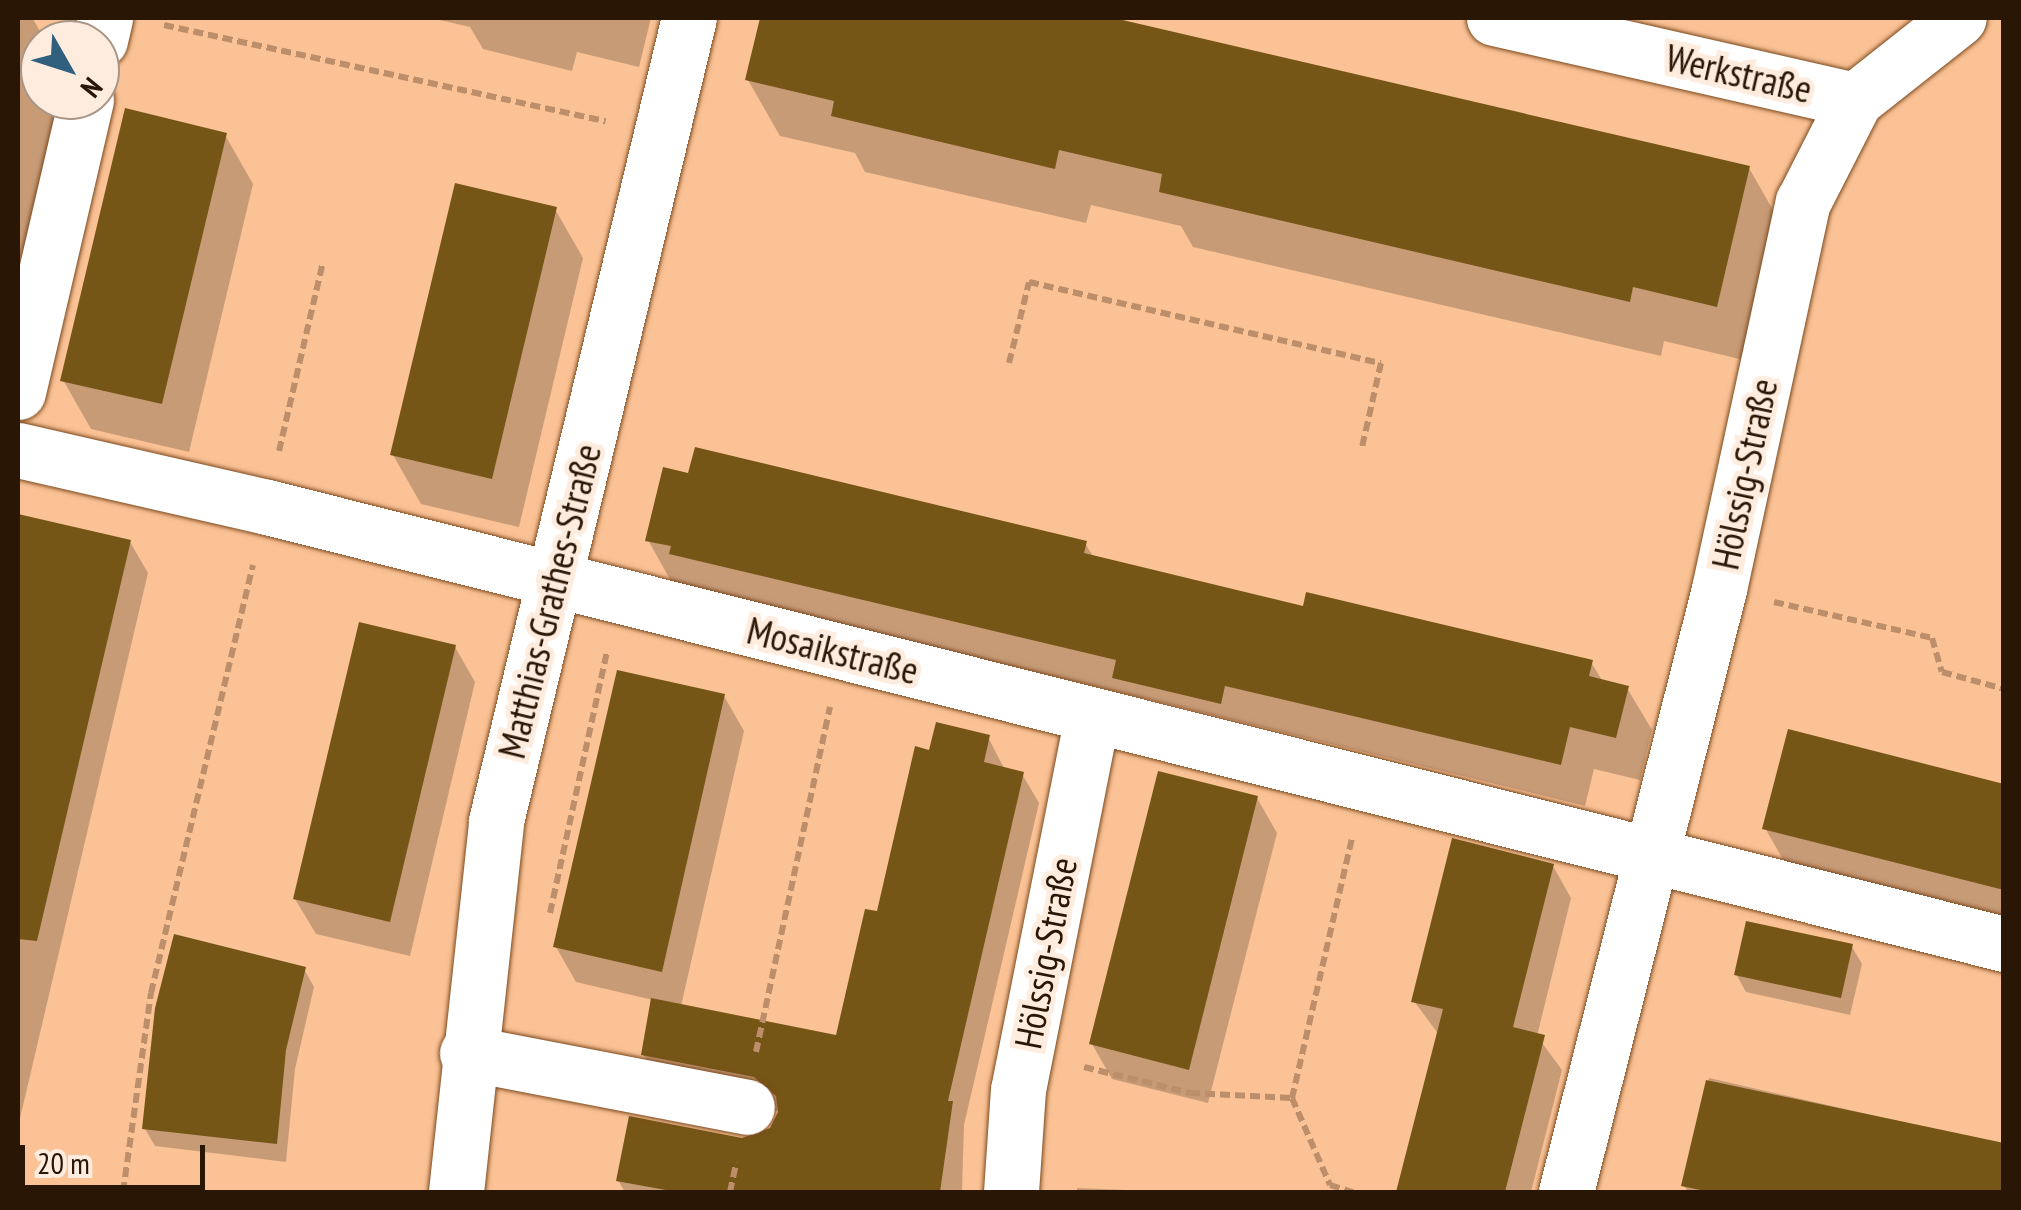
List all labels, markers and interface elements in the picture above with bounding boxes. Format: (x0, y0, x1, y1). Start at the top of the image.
north arrow (20, 20, 120, 120)
street label: Werkstraße (1662, 34, 1816, 112)
text: N (73, 70, 111, 105)
street label: Hölssig-Straße (1702, 375, 1786, 573)
street label: Matthias-Grathes-Straße (488, 439, 610, 763)
street label: Mosaikstraße (743, 607, 923, 693)
street label: Hölssig-Straße (1004, 854, 1086, 1052)
scale bar (25, 1125, 210, 1187)
text: 20 m (37, 1143, 90, 1182)

